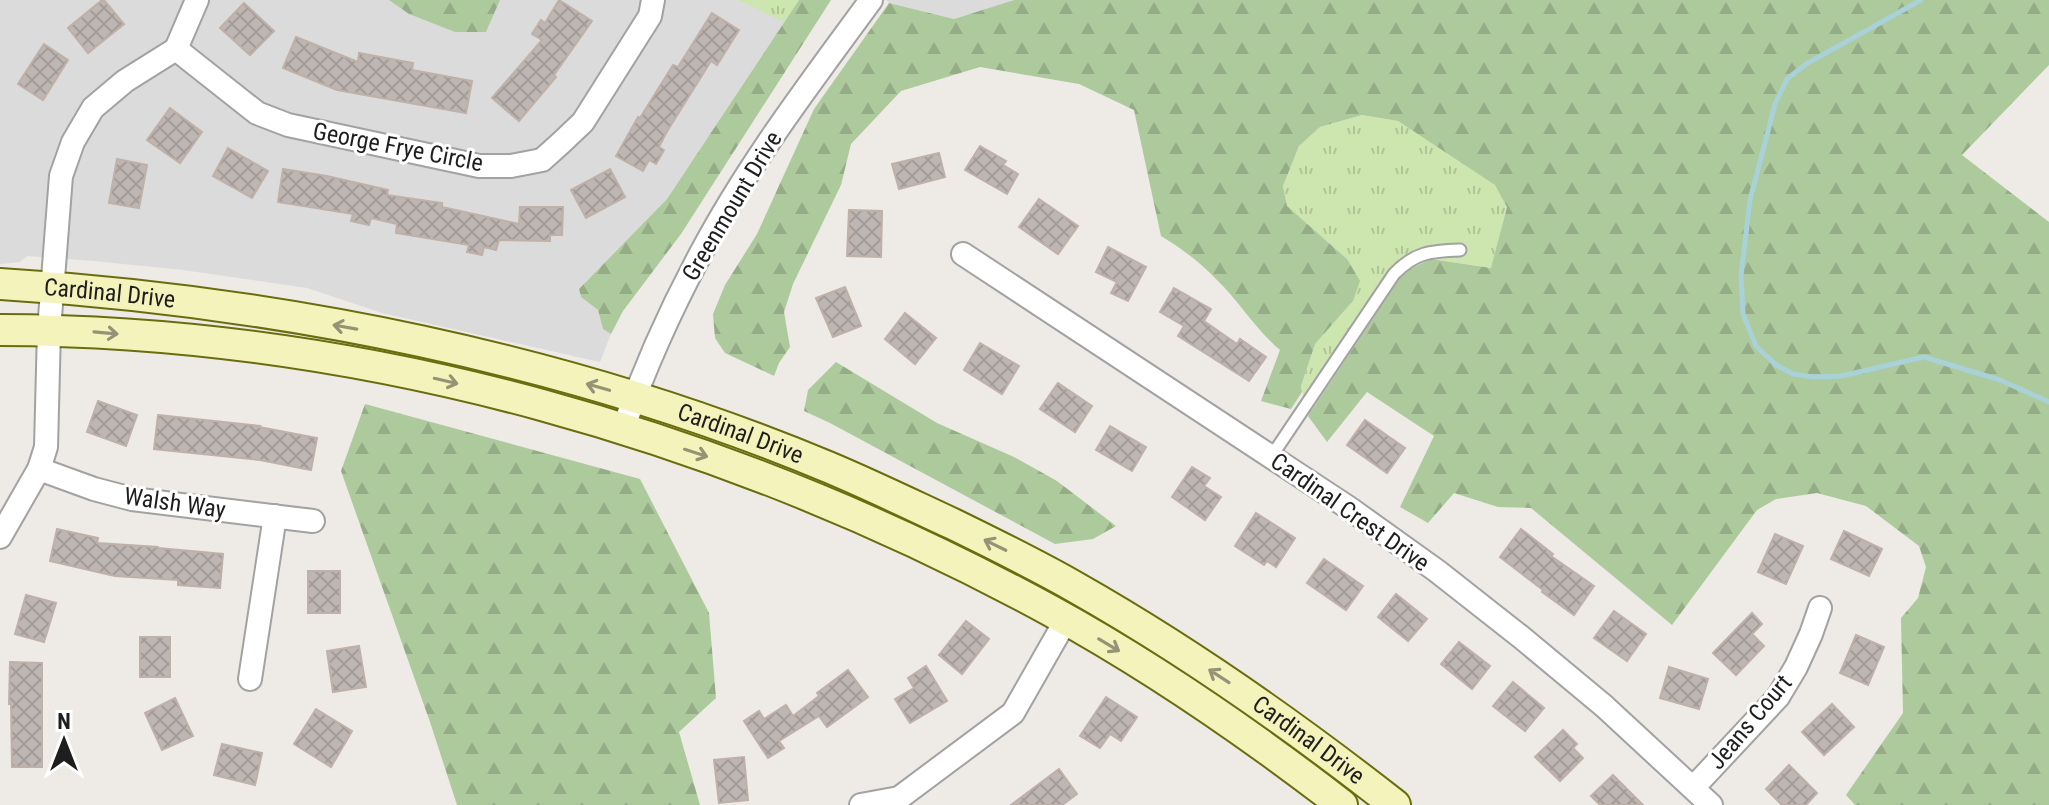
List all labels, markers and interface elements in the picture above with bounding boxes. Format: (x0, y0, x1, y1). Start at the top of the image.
street label: George Frye Circle (311, 117, 485, 177)
street label: Greenmount Drive (676, 126, 788, 286)
street label: Cardinal Drive (43, 273, 177, 314)
one-way arrow (333, 319, 358, 334)
one-way arrow (92, 326, 119, 341)
one-way arrow (433, 374, 459, 389)
one-way arrow (586, 379, 611, 393)
street label: Cardinal Drive (674, 398, 807, 469)
one-way arrow (683, 447, 708, 461)
street label: Cardinal Crest Drive (1265, 447, 1435, 577)
street label: Walsh Way (122, 482, 228, 524)
one-way arrow (983, 537, 1007, 552)
one-way arrow (1097, 637, 1120, 653)
one-way arrow (1208, 668, 1231, 684)
street label: Jeans Court (1702, 669, 1798, 775)
street label: Cardinal Drive (1247, 690, 1370, 790)
north arrow (24, 701, 104, 781)
text: N (57, 709, 71, 734)

